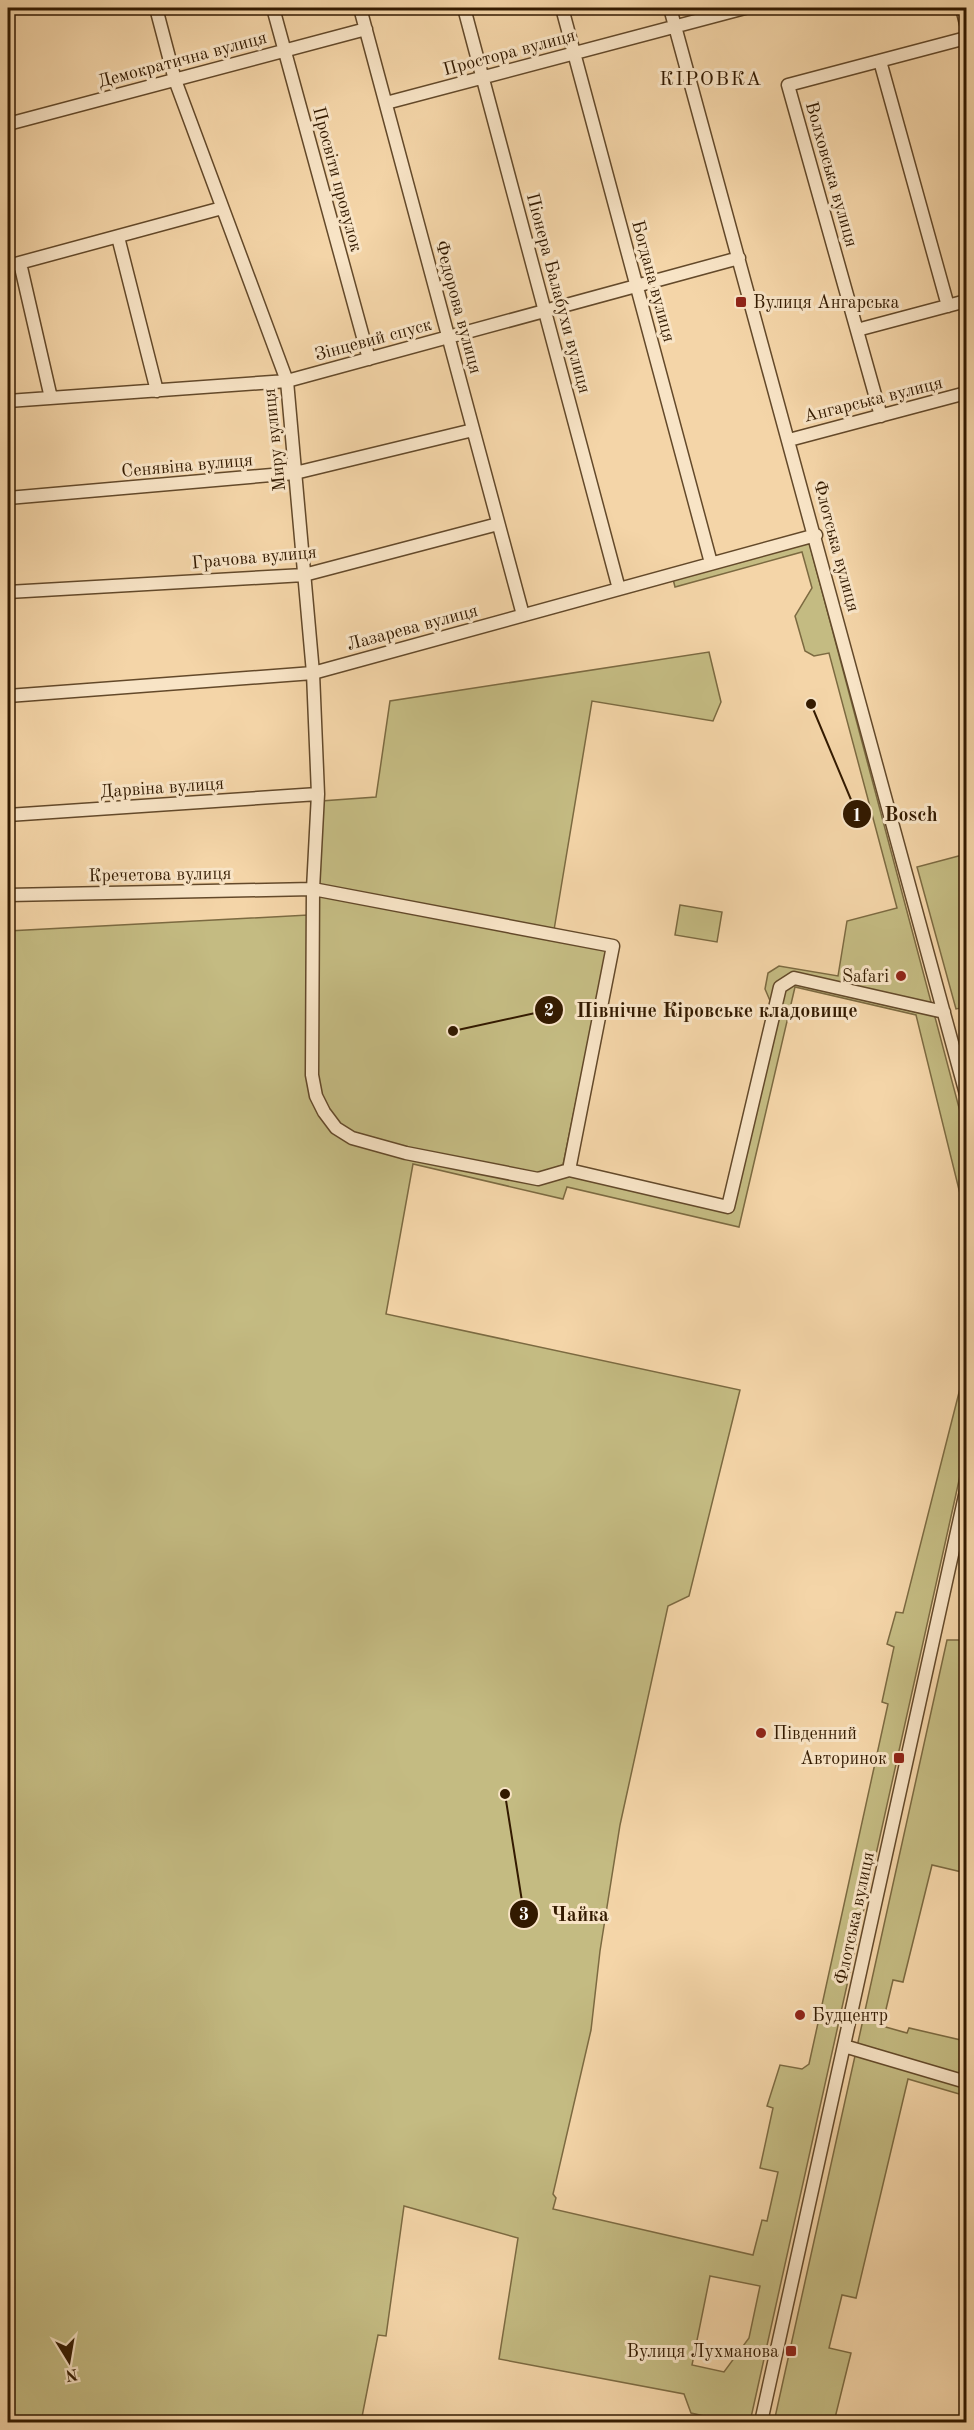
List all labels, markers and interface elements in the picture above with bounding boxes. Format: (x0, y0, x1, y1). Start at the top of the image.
street label: Простора вулиця (441, 27, 577, 79)
street label: Демократична вулиця (96, 29, 269, 91)
district label: КІРОВКА (659, 70, 763, 90)
street label: Волховська вулиця (802, 100, 860, 249)
street label: Просвіти провулок (309, 105, 365, 254)
street label: Піонера Балабухи вулиця (523, 191, 593, 395)
street label: Богдана вулиця (628, 218, 678, 344)
street label: Федорова вулиця (432, 239, 484, 376)
place label: Вулиця Ангарська (753, 294, 899, 312)
marker: Вулиця Ангарська (734, 295, 748, 309)
street label: Зінцевий спуск (313, 316, 434, 364)
street label: Ангарська вулиця (802, 374, 945, 426)
street label: Миру вулиця (261, 388, 289, 492)
street label: Сенявіна вулиця (121, 451, 254, 481)
street label: Флотська вулиця (810, 479, 862, 614)
street label: Грачова вулиця (191, 544, 317, 572)
street label: Лазарева вулиця (345, 602, 480, 654)
street label: Дарвіна вулиця (100, 775, 225, 801)
callout: Bosch (842, 795, 950, 833)
text: Bosch (884, 806, 938, 826)
text: 1 (852, 807, 862, 825)
street label: Кречетова вулиця (88, 865, 232, 885)
place label: Safari (842, 968, 889, 986)
marker: Safari (894, 969, 908, 983)
callout: Північне Кіровське кладовище (534, 991, 870, 1029)
text: 2 (544, 1002, 554, 1020)
text: Північне Кіровське кладовище (576, 1002, 858, 1022)
place label: Південний (773, 1725, 857, 1743)
marker: Південний (754, 1726, 768, 1740)
place label: Авторинок (800, 1750, 887, 1768)
marker: Авторинок (892, 1751, 906, 1765)
street label: Флотська вулиця (832, 1850, 878, 1986)
callout: Чайка (509, 1895, 621, 1933)
text: 3 (519, 1906, 529, 1924)
text: Чайка (551, 1906, 609, 1926)
place label: Будцентр (812, 2007, 888, 2025)
marker: Будцентр (793, 2008, 807, 2022)
north arrow (39, 2331, 99, 2391)
place label: Вулиця Лухманова (627, 2343, 779, 2361)
marker: Вулиця Лухманова (784, 2344, 798, 2358)
text: N (63, 2365, 79, 2383)

